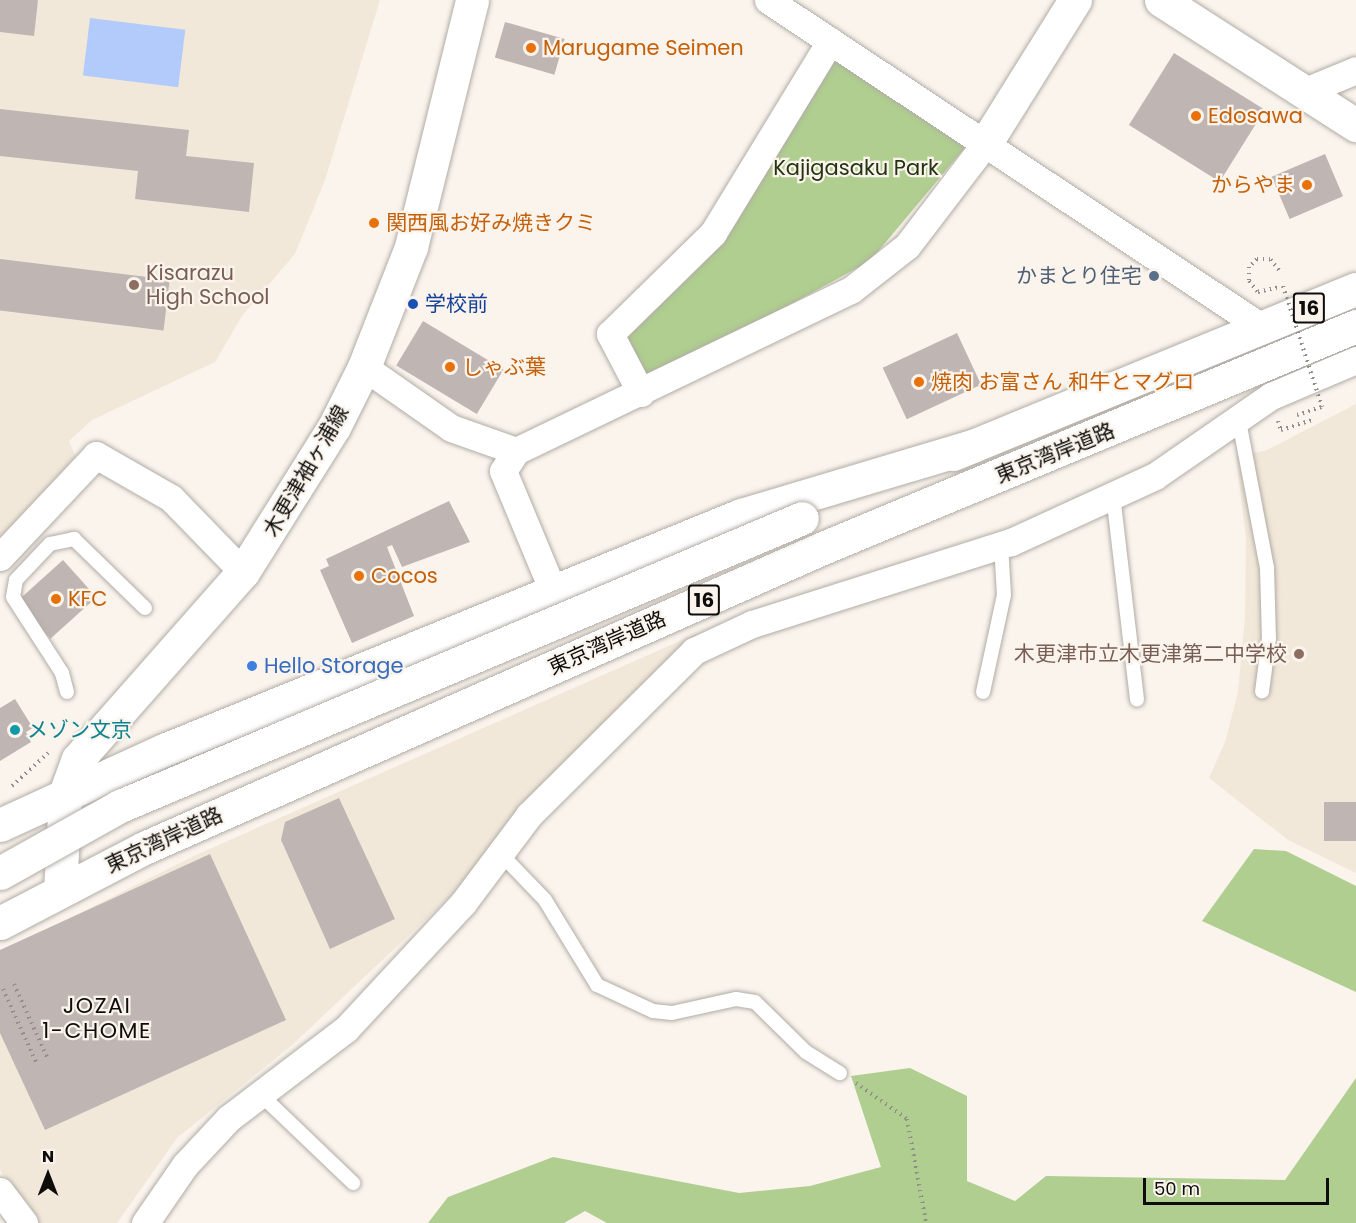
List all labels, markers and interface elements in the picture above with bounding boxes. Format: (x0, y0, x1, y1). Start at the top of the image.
place label: Marugame Seimen (543, 35, 744, 61)
marker: Marugame Seimen (524, 41, 538, 55)
place label: Edosawa (1208, 103, 1303, 129)
marker: Edosawa (1189, 109, 1203, 123)
park label: Kajigasaku Park (773, 155, 939, 181)
place label: からやま (1211, 172, 1295, 198)
marker: からやま (1300, 178, 1314, 192)
place label: 関西風お好み焼きクミ (386, 210, 596, 236)
marker: 関西風お好み焼きクミ (367, 216, 381, 230)
place label: Kisarazu High School (146, 260, 270, 310)
place label: かまとり住宅 (1016, 263, 1142, 289)
marker: かまとり住宅 (1147, 269, 1161, 283)
marker: Kisarazu High School (127, 278, 141, 292)
place label: 学校前 (425, 291, 488, 317)
road number: 16 (1292, 291, 1326, 325)
marker: 学校前 (406, 297, 420, 311)
place label: しゃぶ葉 (462, 354, 546, 380)
marker: しゃぶ葉 (443, 360, 457, 374)
place label: 焼肉 お富さん 和牛とマグロ (931, 369, 1194, 395)
marker: 焼肉 お富さん 和牛とマグロ (912, 375, 926, 389)
street label: 木更津袖ヶ浦線 (258, 401, 354, 541)
street label: 東京湾岸道路 (992, 418, 1118, 488)
place label: Cocos (371, 563, 438, 589)
marker: Cocos (352, 569, 366, 583)
road number: 16 (688, 583, 720, 617)
place label: KFC (68, 586, 107, 612)
marker: KFC (49, 592, 63, 606)
street label: 東京湾岸道路 (544, 606, 670, 680)
place label: 木更津市立木更津第二中学校 (1014, 641, 1287, 667)
marker: 木更津市立木更津第二中学校 (1292, 647, 1306, 661)
place label: Hello Storage (264, 653, 404, 679)
marker: Hello Storage (245, 659, 259, 673)
place label: メゾン文京 (27, 717, 132, 743)
marker: メゾン文京 (8, 723, 22, 737)
street label: 東京湾岸道路 (102, 802, 226, 878)
district label: JOZAI 1-CHOME (42, 992, 152, 1044)
north arrow (18, 1145, 78, 1205)
text: N (42, 1145, 54, 1168)
scale bar (1146, 1166, 1332, 1204)
text: 50 m (1154, 1176, 1200, 1201)

